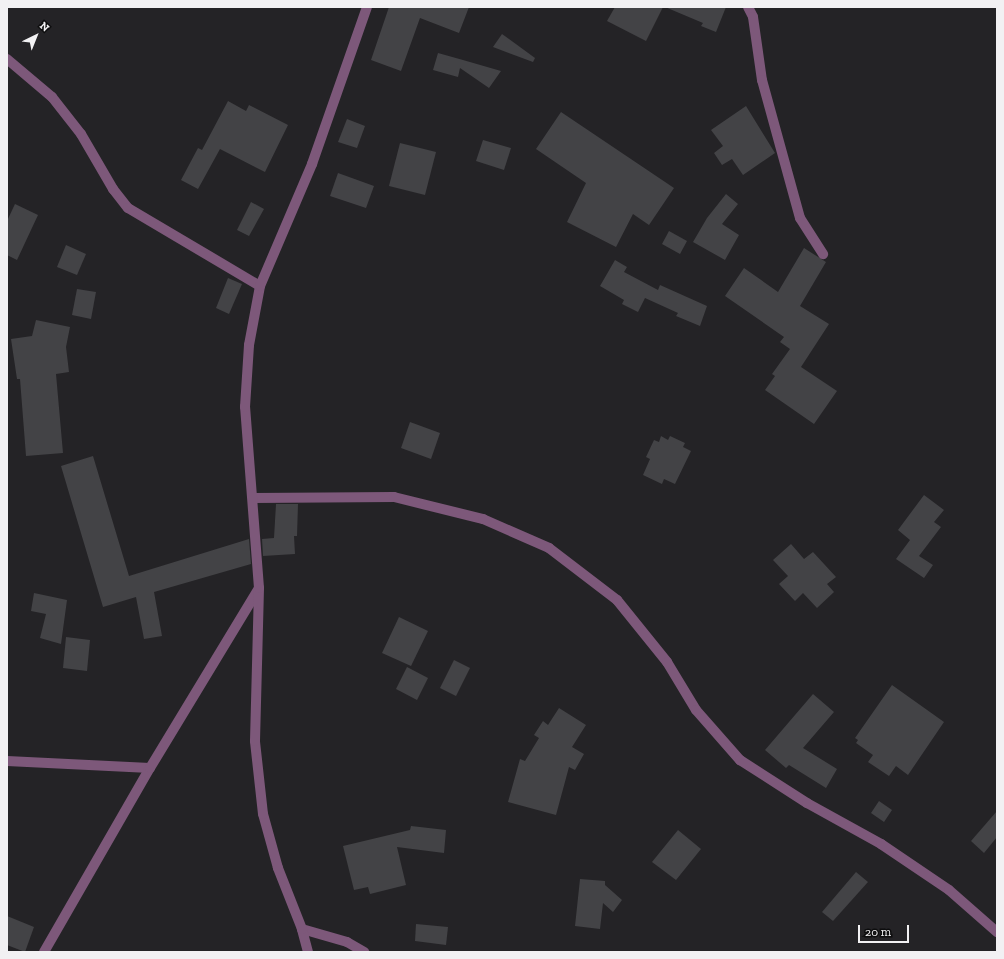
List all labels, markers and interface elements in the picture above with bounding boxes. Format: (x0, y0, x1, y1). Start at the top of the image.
north arrow (16, 16, 56, 56)
text: N (37, 19, 52, 34)
scale bar (860, 917, 911, 943)
text: 20 m (865, 925, 891, 939)

